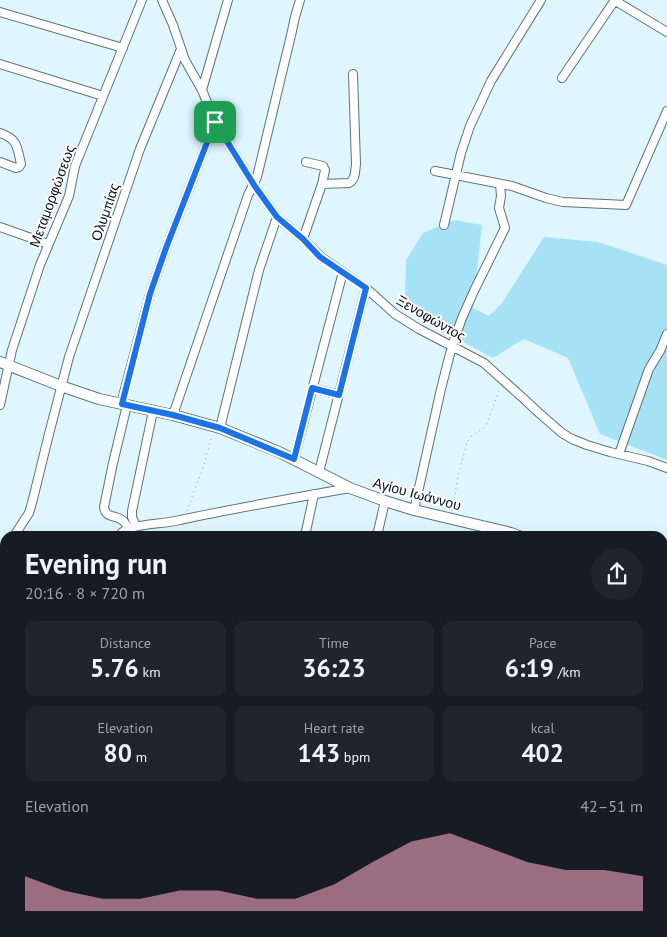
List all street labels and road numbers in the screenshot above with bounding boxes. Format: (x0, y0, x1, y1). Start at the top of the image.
street label: Μεταμορφώσεως (25, 142, 79, 250)
street label: Ολυμπίας (87, 180, 123, 243)
street label: Ξενοφώντος (393, 291, 469, 345)
street label: Αγίου Ιωάννου (371, 474, 463, 514)

